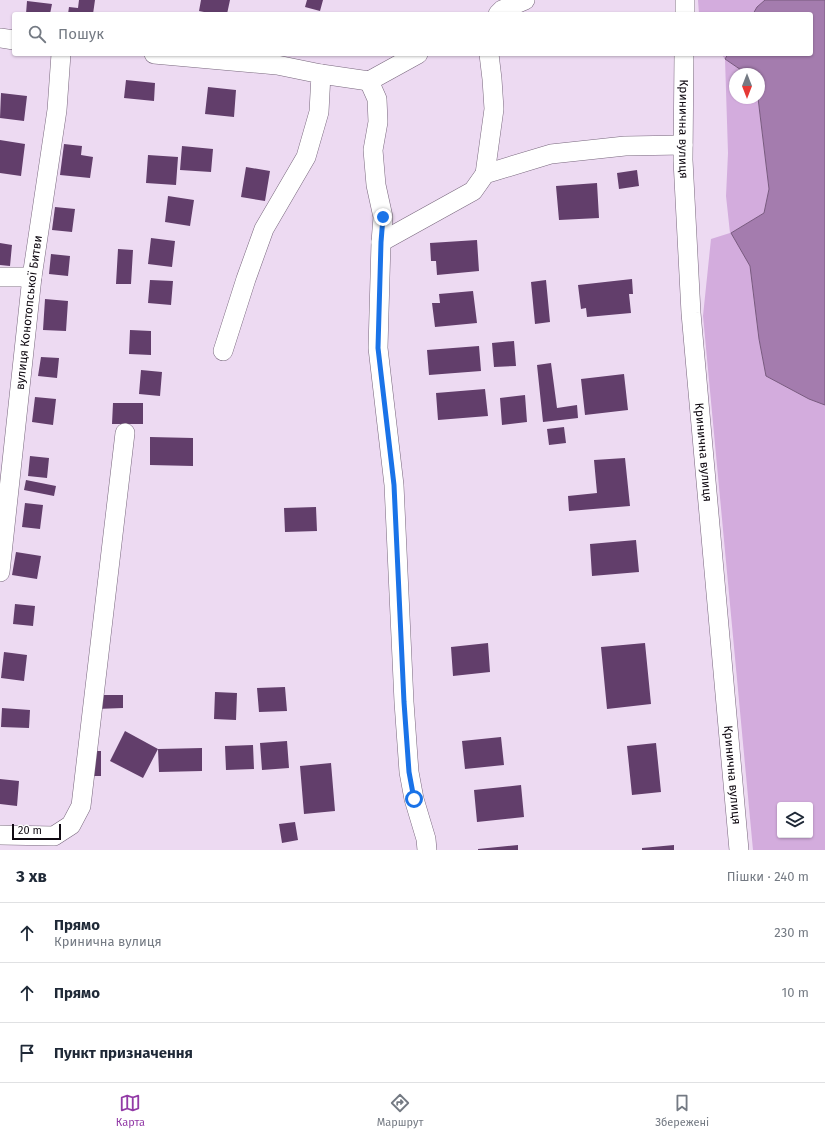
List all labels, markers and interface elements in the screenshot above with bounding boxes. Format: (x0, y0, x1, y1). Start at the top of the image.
search box (12, 12, 813, 56)
icon: search (26, 23, 48, 45)
text: Пошук (58, 25, 104, 43)
north arrow (729, 68, 765, 104)
street label: Кринична вулиця (676, 79, 691, 179)
route end (374, 208, 392, 226)
street label: вулиця Конотопської Битви (13, 234, 45, 391)
street label: Кринична вулиця (692, 402, 715, 502)
street label: Кринична вулиця (721, 725, 744, 825)
route start (405, 790, 423, 808)
map controls (777, 802, 813, 838)
button: layers (777, 802, 813, 838)
scale bar (12, 822, 61, 841)
text: 20 m (18, 824, 42, 837)
text: 3 хв (16, 866, 47, 887)
text: Пішки · 240 m (727, 869, 809, 884)
text: Прямо (54, 916, 100, 934)
icon: ahead (16, 922, 38, 944)
text: 230 m (774, 925, 809, 940)
text: Кринична вулиця (54, 934, 162, 949)
icon: ahead (16, 982, 38, 1004)
text: Прямо (54, 984, 100, 1002)
text: 10 m (782, 985, 809, 1000)
icon: arrive (16, 1042, 38, 1064)
text: Пункт призначення (54, 1044, 193, 1062)
tab: Карта (116, 1092, 145, 1129)
tab: Маршрут (377, 1092, 423, 1129)
tab: Збережені (655, 1092, 709, 1129)

